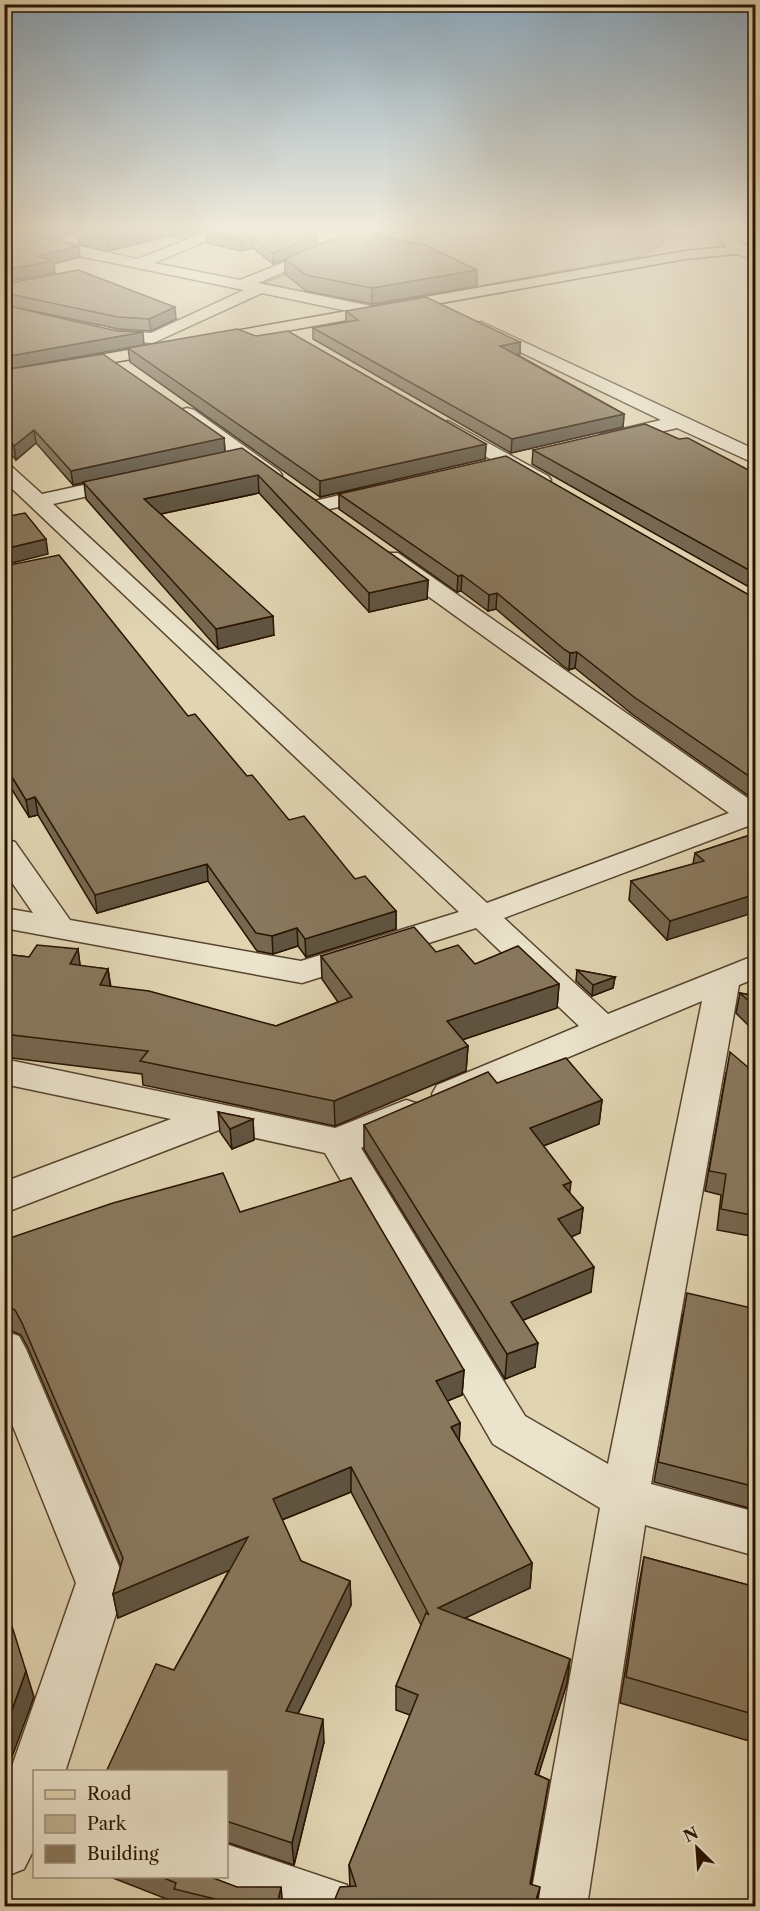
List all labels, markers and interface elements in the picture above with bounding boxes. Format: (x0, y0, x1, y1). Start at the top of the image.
legend (33, 1770, 228, 1878)
text: Road (87, 1783, 132, 1805)
text: Park (87, 1813, 128, 1835)
north arrow (667, 1818, 727, 1878)
text: N (680, 1822, 701, 1846)
text: Building (87, 1843, 159, 1865)

